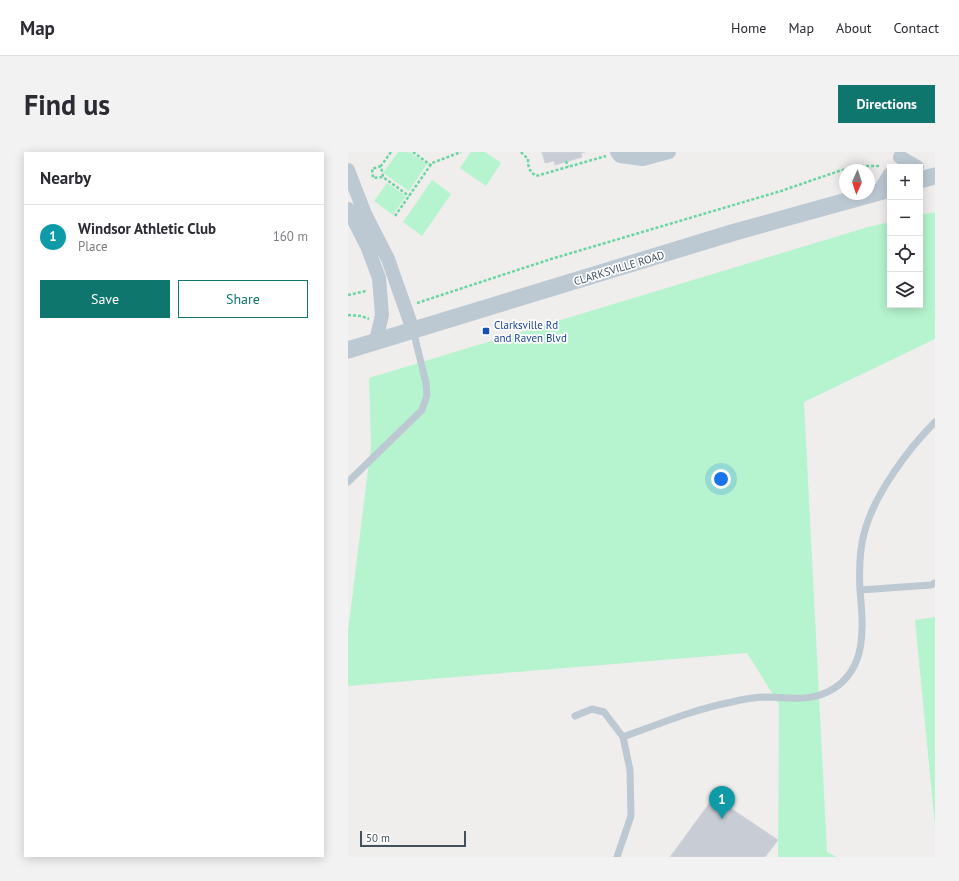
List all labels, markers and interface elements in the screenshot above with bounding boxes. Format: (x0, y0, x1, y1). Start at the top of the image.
text: Map (20, 16, 55, 40)
text: Home (731, 19, 766, 37)
text: Map (788, 19, 814, 37)
text: About (836, 19, 872, 37)
text: Contact (894, 19, 939, 37)
button: Directions (838, 85, 935, 123)
text: Find us (24, 86, 110, 123)
north arrow (839, 164, 875, 200)
map controls (887, 164, 923, 308)
button: + (887, 164, 923, 200)
text: Nearby (40, 167, 91, 189)
button: − (887, 200, 923, 236)
text: Windsor Athletic Club (78, 219, 216, 238)
text: 1 (49, 228, 57, 245)
text: 160 m (273, 228, 308, 245)
button: locate (887, 236, 923, 272)
text: Place (78, 238, 108, 255)
street label: CLARKSVILLE ROAD (572, 248, 666, 288)
button: layers (887, 272, 923, 308)
button: Save (40, 280, 170, 318)
button: Share (178, 280, 308, 318)
place label: Clarksville Rd and Raven Blvd (494, 318, 567, 345)
marker: Clarksville Rd and Raven Blvd (481, 326, 491, 336)
your location (711, 469, 731, 489)
pin: 1 (709, 786, 735, 819)
scale bar (360, 829, 466, 848)
text: 50 m (366, 831, 390, 845)

